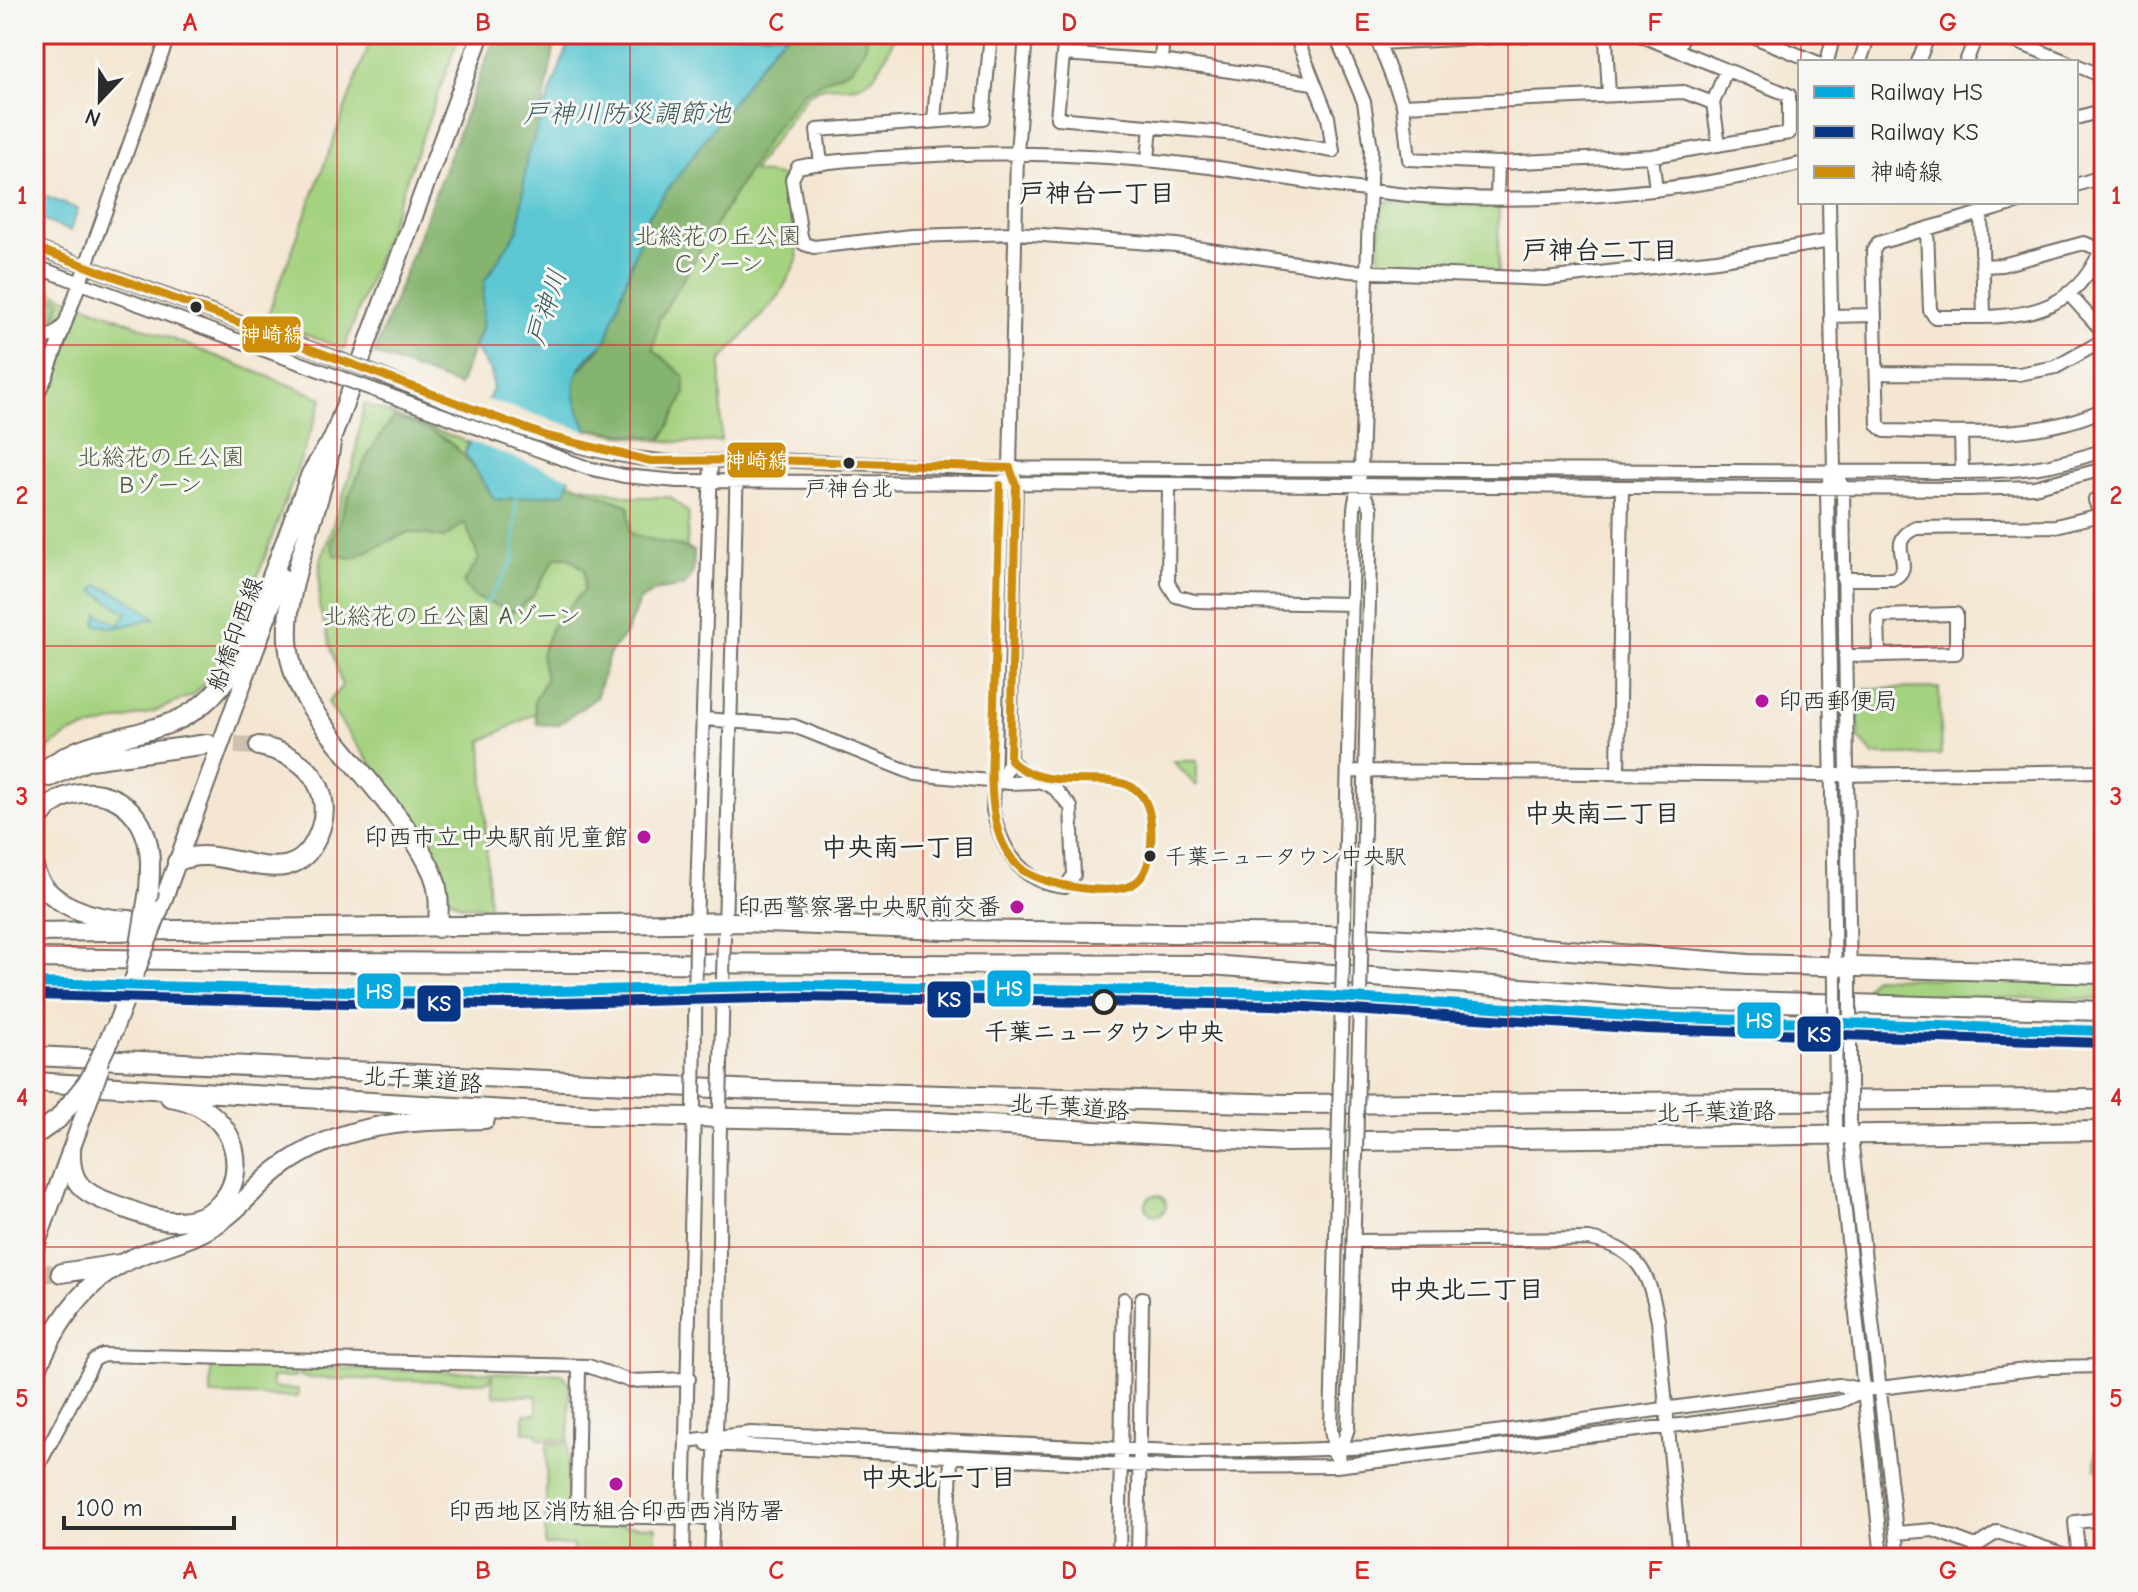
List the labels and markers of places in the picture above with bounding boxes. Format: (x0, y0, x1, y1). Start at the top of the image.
unlabelled marker (188, 299, 204, 315)
marker: 戸神台北 (841, 455, 857, 471)
place label: 戸神台北 (805, 476, 893, 502)
place label: 印西郵便局 (1778, 687, 1898, 715)
marker: 印西郵便局 (1753, 692, 1771, 710)
place label: 印西市立中央駅前児童館 (364, 823, 628, 851)
marker: 印西市立中央駅前児童館 (635, 828, 653, 846)
place label: 千葉ニュータウン中央駅 (1165, 844, 1407, 870)
marker: 千葉ニュータウン中央駅 (1142, 848, 1158, 864)
place label: 印西警察署中央駅前交番 (737, 893, 1001, 921)
marker: 印西警察署中央駅前交番 (1008, 898, 1026, 916)
marker: 千葉ニュータウン中央 (1092, 990, 1116, 1014)
place label: 千葉ニュータウン中央 (984, 1018, 1224, 1046)
marker: 印西地区消防組合印西西消防署 (607, 1475, 625, 1493)
place label: 印西地区消防組合印西西消防署 (448, 1497, 784, 1525)

